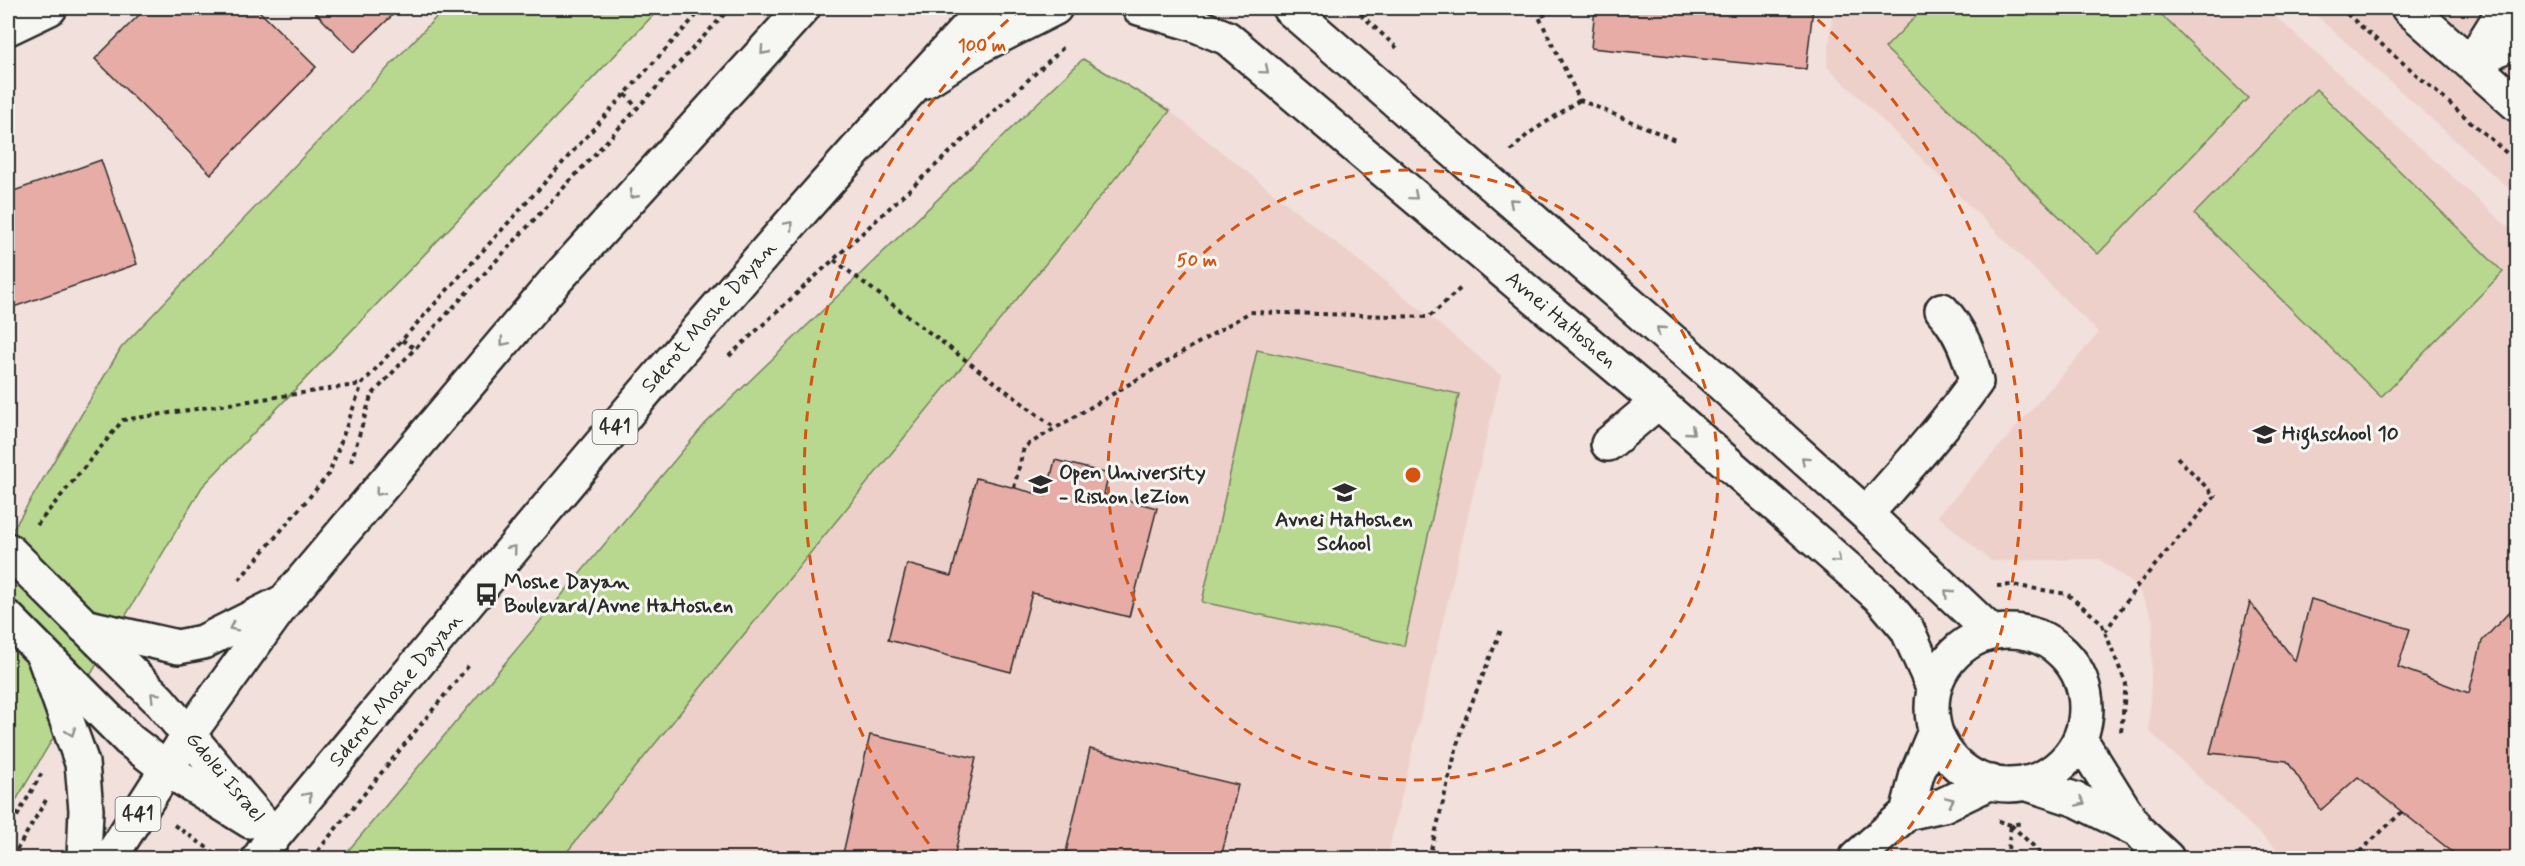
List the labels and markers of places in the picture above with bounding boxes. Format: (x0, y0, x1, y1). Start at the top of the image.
place label: Highschool 10 (2282, 420, 2399, 450)
school or university icon: Highschool 10 (2251, 421, 2277, 447)
place label: Open University - Rishon leZion (1059, 459, 1206, 511)
centre of rings (1403, 465, 1423, 485)
school or university icon: Open University - Rishon leZion (1028, 472, 1054, 498)
school or university icon: Avnei HaHoshen School (1331, 479, 1357, 505)
place label: Avnei HaHoshen School (1275, 506, 1413, 558)
place label: Moshe Dayan Boulevard/Avne HaHoshen (504, 568, 733, 620)
bus stop icon: Moshe Dayan Boulevard/Avne HaHoshen (473, 581, 499, 607)

